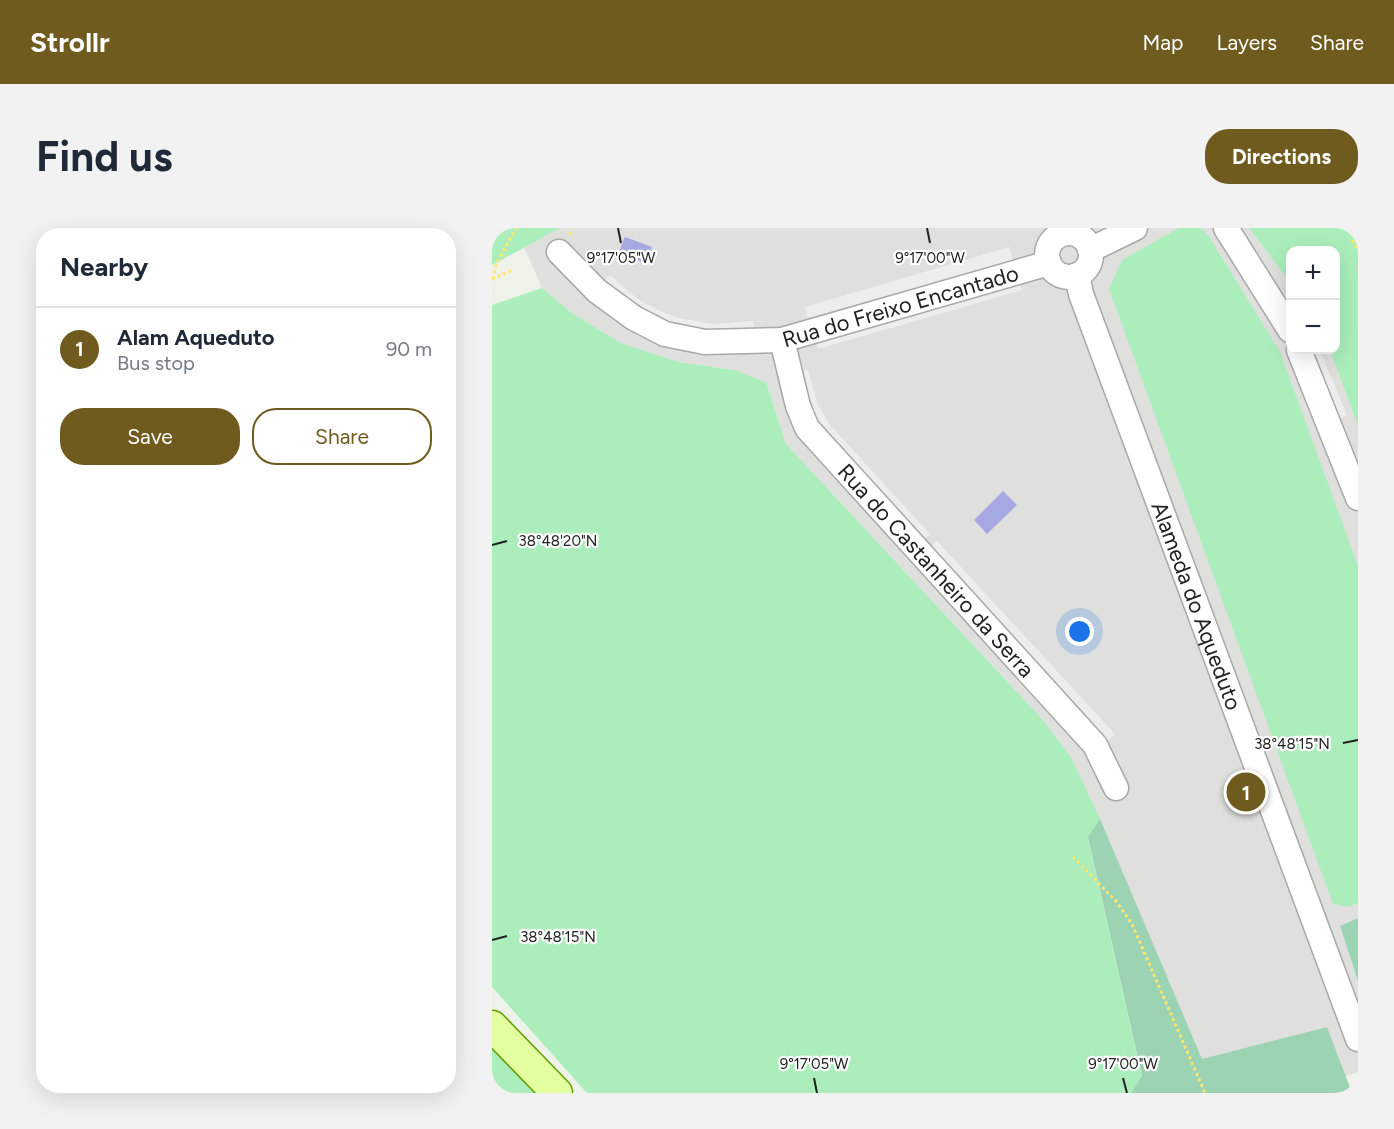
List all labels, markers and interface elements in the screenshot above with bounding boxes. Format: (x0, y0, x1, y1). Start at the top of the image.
text: Strollr (30, 25, 110, 59)
text: Map (1143, 30, 1183, 55)
text: Layers (1216, 30, 1277, 55)
text: Share (1310, 30, 1364, 55)
button: Directions (1205, 129, 1358, 184)
text: Find us (36, 131, 173, 182)
map controls (1286, 246, 1340, 354)
button: + (1286, 246, 1340, 300)
text: 9°17'05"W (587, 249, 656, 267)
text: 9°17'00"W (895, 249, 965, 267)
text: Nearby (60, 251, 148, 283)
street label: Rua do Freixo Encantado (779, 259, 1021, 353)
button: − (1286, 300, 1340, 354)
text: Alam Aqueduto (117, 324, 274, 351)
text: 1 (75, 337, 84, 361)
text: 90 m (386, 337, 432, 361)
text: Bus stop (117, 351, 195, 375)
button: Save (60, 408, 240, 465)
button: Share (252, 408, 432, 465)
street label: Rua do Castanheiro da Serra (832, 458, 1040, 683)
street label: Alameda do Aqueduto (1146, 498, 1248, 714)
text: 38°48'20"N (519, 532, 597, 550)
your location (1065, 617, 1094, 646)
text: 38°48'15"N (1254, 735, 1330, 753)
pin: 1 (1226, 770, 1266, 814)
text: 38°48'15"N (520, 928, 596, 946)
text: 9°17'05"W (780, 1055, 849, 1073)
text: 9°17'00"W (1088, 1055, 1158, 1073)

